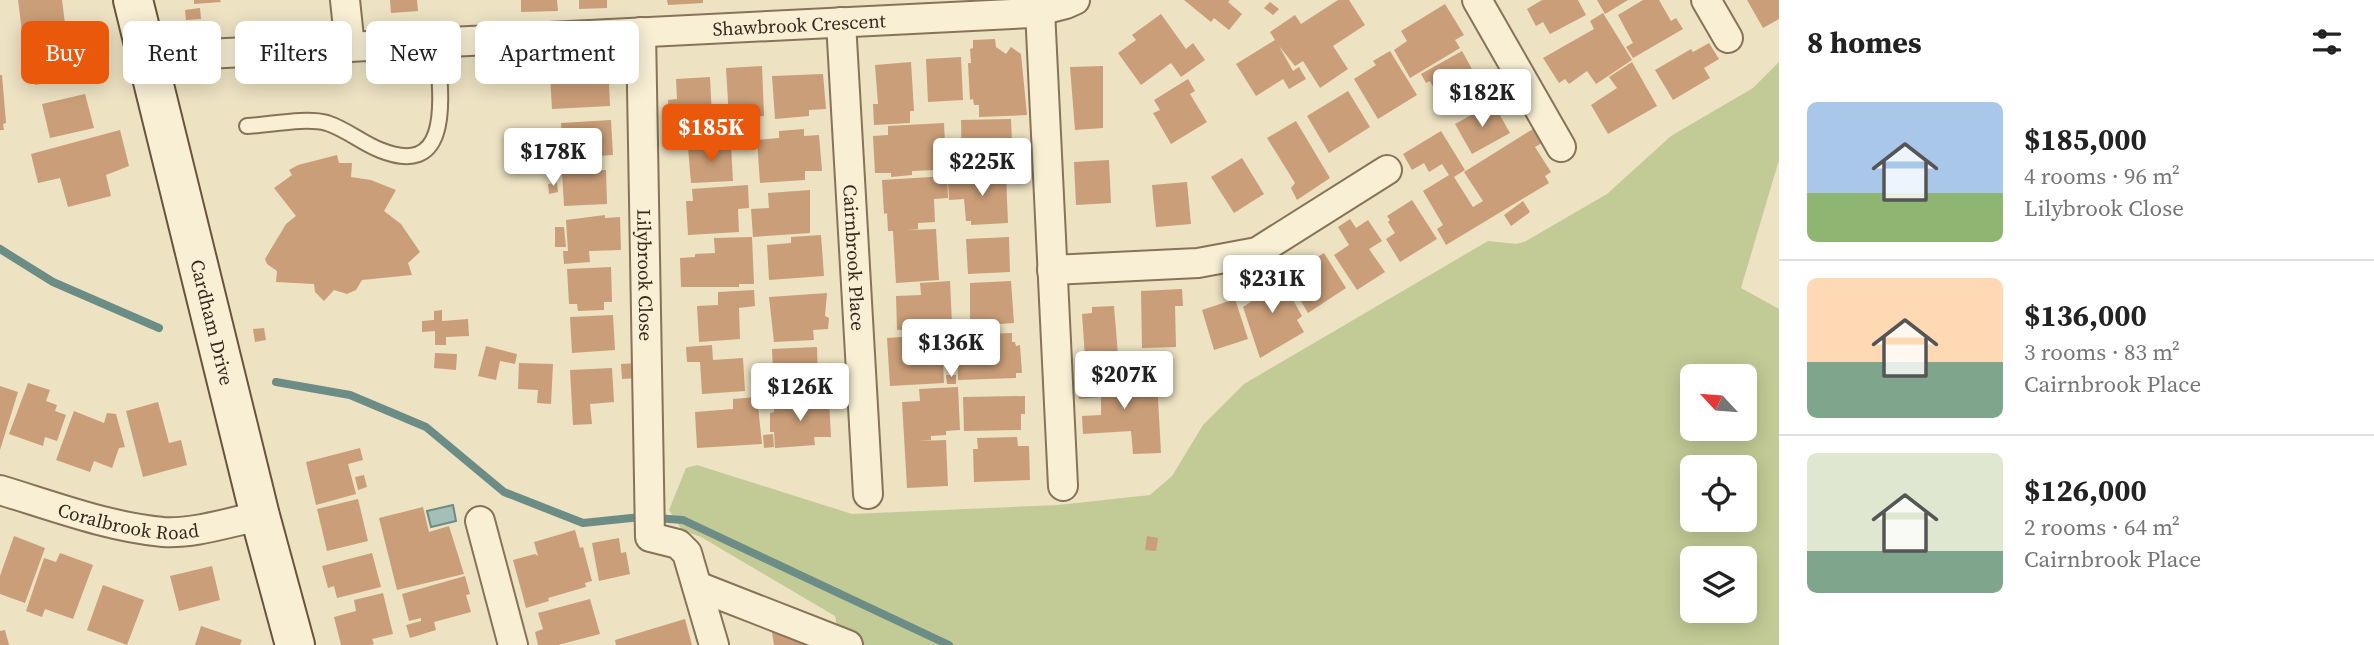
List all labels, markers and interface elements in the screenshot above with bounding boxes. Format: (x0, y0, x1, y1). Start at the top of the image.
street label: Shawbrook Crescent (712, 7, 887, 42)
chip: Buy (21, 21, 109, 84)
chip: Rent (123, 21, 221, 84)
chip: Filters (235, 21, 352, 84)
chip: New (366, 21, 461, 84)
chip: Apartment (475, 21, 639, 84)
text: 8 homes (1807, 22, 1922, 63)
icon: filters (2308, 23, 2346, 61)
pin: $182K (1433, 69, 1531, 129)
text: $182K (1449, 76, 1515, 108)
pin: $185K (662, 104, 760, 164)
text: $185K (678, 111, 744, 143)
text: $185,000 (2024, 119, 2147, 160)
pin: $178K (504, 128, 602, 188)
icon: home (1863, 130, 1947, 214)
text: $178K (520, 135, 586, 167)
pin: $225K (933, 138, 1031, 198)
text: $225K (949, 145, 1015, 177)
text: 4 rooms · 96 m² (2024, 160, 2180, 192)
street label: Cairnbrook Place (837, 184, 872, 332)
text: Lilybrook Close (2024, 192, 2184, 224)
street label: Lilybrook Close (631, 209, 660, 341)
pin: $231K (1223, 256, 1321, 315)
street label: Cardham Drive (184, 257, 240, 388)
text: $231K (1239, 262, 1305, 294)
text: $136,000 (2024, 295, 2147, 336)
icon: home (1863, 306, 1947, 390)
pin: $136K (902, 320, 1000, 379)
text: $136K (918, 326, 984, 358)
text: 3 rooms · 83 m² (2024, 336, 2180, 368)
pin: $207K (1075, 352, 1173, 411)
text: $207K (1091, 358, 1157, 390)
pin: $126K (751, 364, 849, 423)
north arrow (1680, 364, 1757, 441)
map controls (1680, 364, 1757, 623)
text: Cairnbrook Place (2024, 368, 2201, 400)
text: $126K (767, 370, 833, 402)
button: locate (1680, 455, 1757, 532)
text: $126,000 (2024, 470, 2147, 511)
icon: home (1863, 481, 1947, 565)
street label: Coralbrook Road (55, 496, 201, 545)
text: 2 rooms · 64 m² (2024, 511, 2180, 543)
text: Cairnbrook Place (2024, 543, 2201, 575)
button: layers (1680, 546, 1757, 623)

